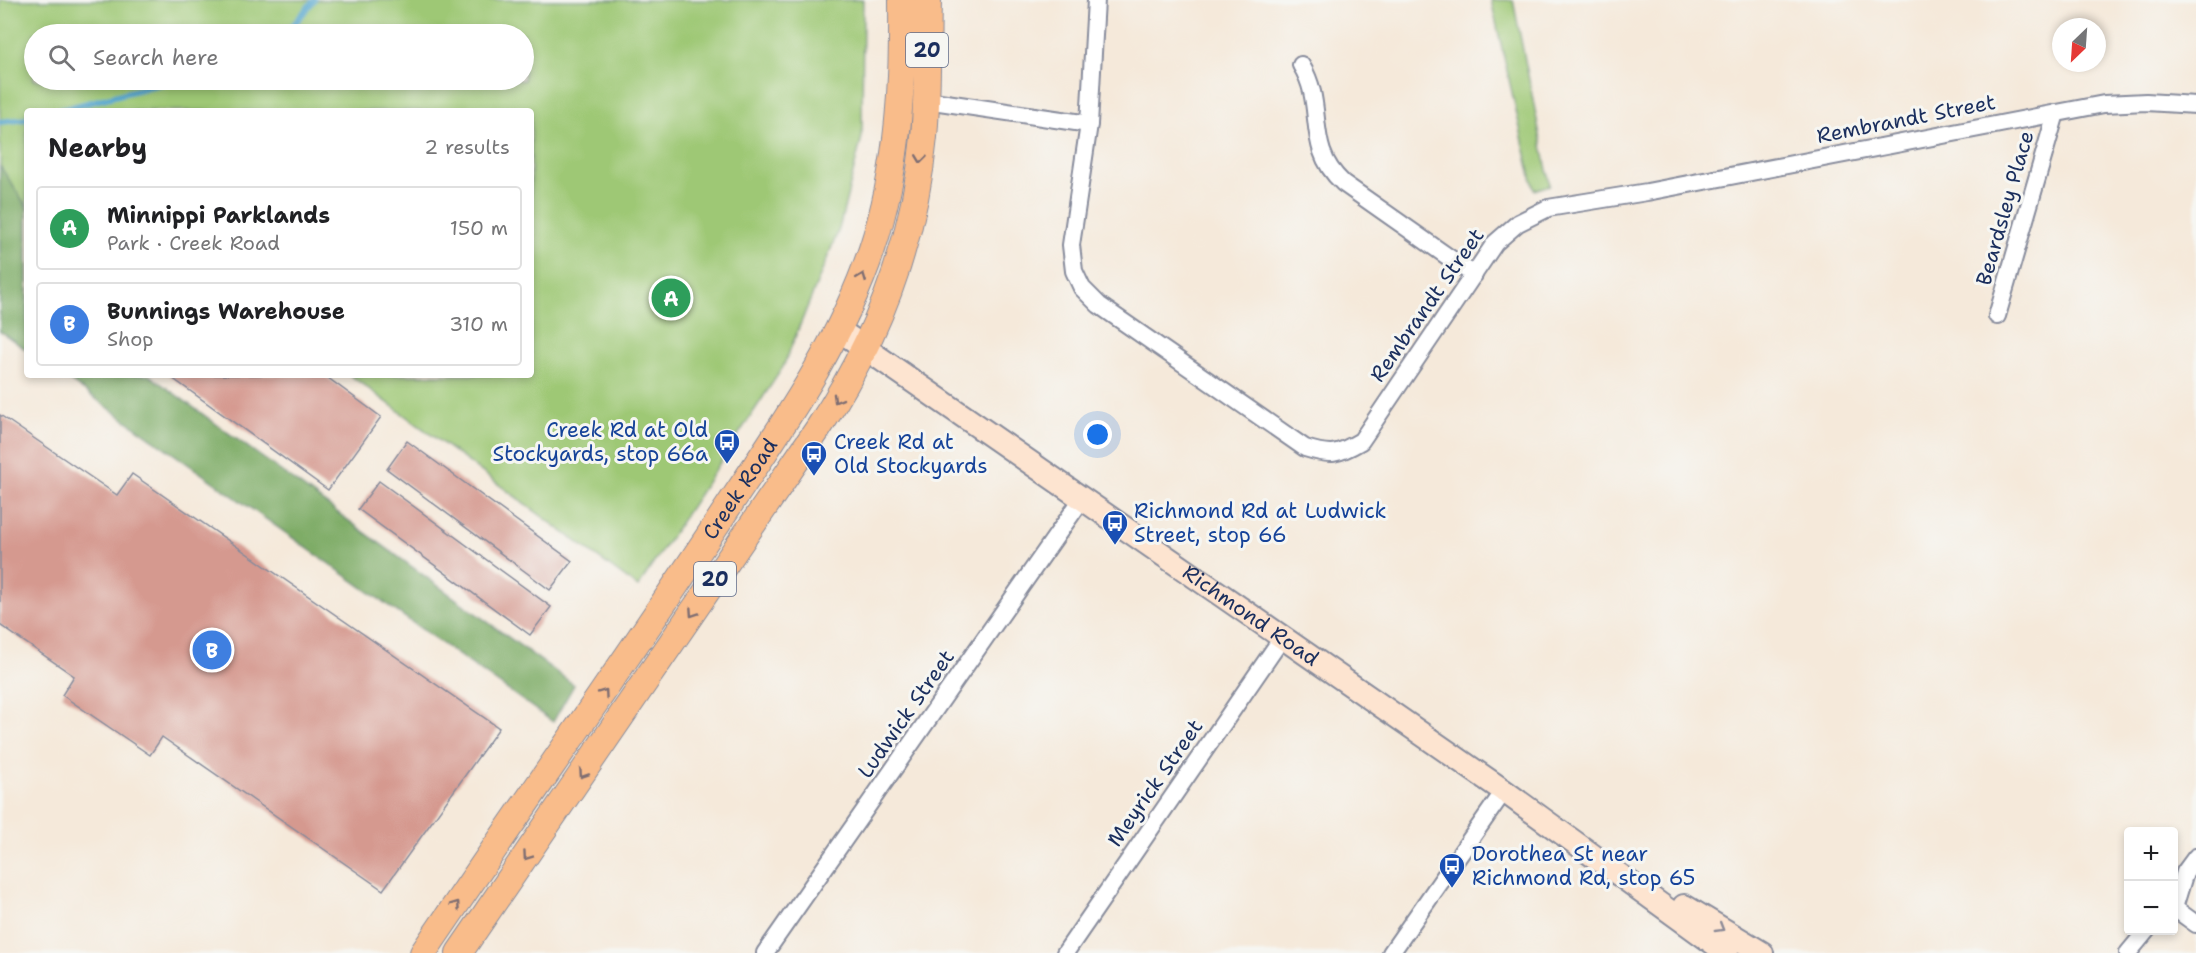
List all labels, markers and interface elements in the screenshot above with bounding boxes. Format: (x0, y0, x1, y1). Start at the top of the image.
north arrow (2052, 18, 2106, 72)
search box (24, 24, 534, 90)
road number: 20 (906, 33, 948, 67)
icon: search (45, 41, 78, 74)
text: Search here (93, 43, 219, 72)
street label: Rembrandt Street (1814, 88, 1998, 150)
street label: Beardsley Place (1970, 127, 2040, 289)
text: Nearby (48, 130, 147, 165)
text: 2 results (424, 134, 510, 160)
one-way arrow (916, 154, 928, 163)
text: Minnippi Parklands (107, 201, 330, 230)
text: A (62, 215, 77, 241)
text: 150 m (450, 215, 508, 241)
street label: Rembrandt Street (1363, 223, 1491, 387)
text: Park · Creek Road (107, 230, 280, 256)
one-way arrow (855, 272, 867, 283)
pin: A (652, 276, 690, 320)
text: Bunnings Warehouse (107, 297, 345, 326)
text: B (63, 311, 76, 337)
text: 310 m (449, 311, 508, 337)
text: Shop (107, 326, 154, 352)
one-way arrow (833, 393, 845, 403)
place label: Creek Rd at Old Stockyards, stop 66a (493, 416, 708, 468)
your location (1083, 420, 1112, 449)
bus stop icon: Creek Rd at Old Stockyards, stop 66a (712, 427, 742, 465)
place label: Creek Rd at Old Stockyards (834, 428, 988, 480)
street label: Creek Road (696, 433, 784, 545)
bus stop icon: Creek Rd at Old Stockyards (799, 439, 829, 477)
place label: Richmond Rd at Ludwick Street, stop 66 (1134, 497, 1387, 549)
bus stop icon: Richmond Rd at Ludwick Street, stop 66 (1100, 508, 1130, 546)
street label: Richmond Road (1177, 558, 1324, 673)
road number: 20 (694, 562, 736, 596)
one-way arrow (689, 606, 700, 617)
pin: B (192, 628, 232, 672)
street label: Ludwick Street (851, 644, 961, 784)
one-way arrow (597, 689, 608, 700)
street label: Meyrick Street (1101, 714, 1209, 852)
one-way arrow (579, 767, 590, 778)
map controls (2124, 827, 2178, 935)
button: + (2124, 827, 2178, 881)
place label: Dorothea St near Richmond Rd, stop 65 (1472, 840, 1695, 892)
one-way arrow (523, 849, 534, 860)
bus stop icon: Dorothea St near Richmond Rd, stop 65 (1437, 851, 1467, 889)
button: − (2124, 881, 2178, 935)
one-way arrow (449, 900, 460, 911)
one-way arrow (1714, 920, 1724, 932)

